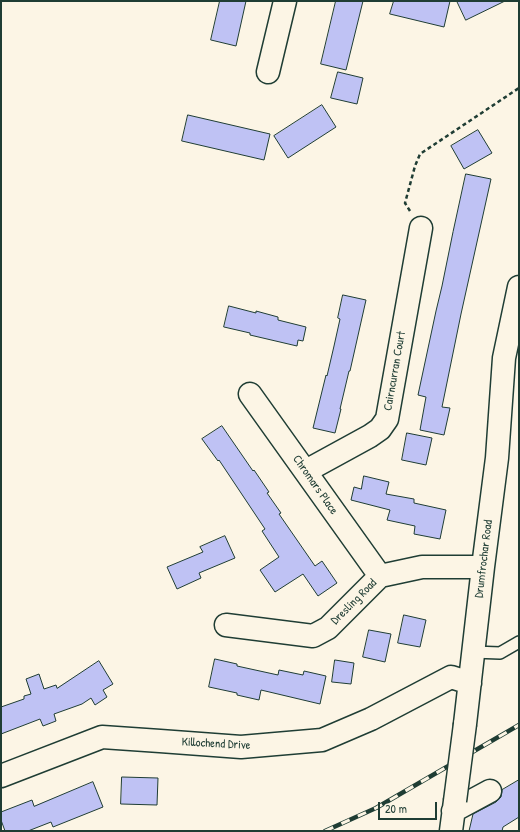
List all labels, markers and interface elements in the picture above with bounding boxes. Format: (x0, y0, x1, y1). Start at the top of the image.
street label: Cairncurran Court (381, 330, 409, 412)
street label: Chromars Place (289, 453, 341, 517)
street label: Drumfrochar Road (472, 519, 496, 599)
street label: Dresling Road (328, 576, 380, 628)
street label: Killochend Drive (181, 735, 251, 753)
scale bar (380, 794, 439, 820)
text: 20 m (385, 800, 407, 817)

